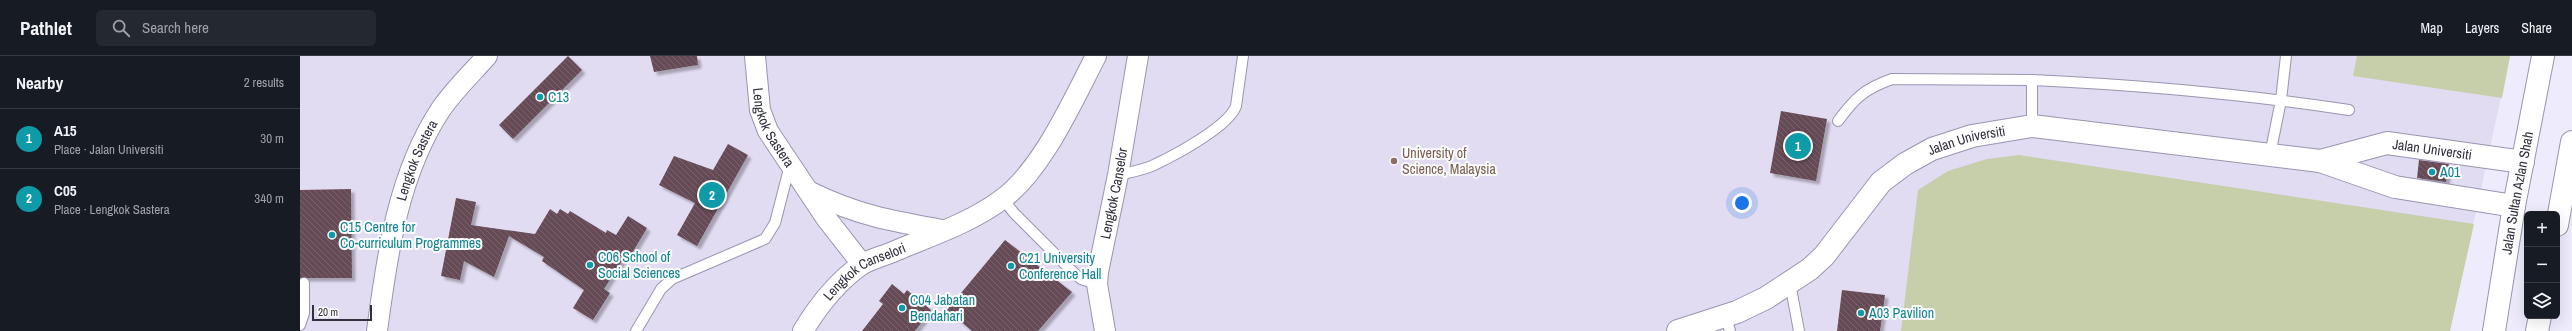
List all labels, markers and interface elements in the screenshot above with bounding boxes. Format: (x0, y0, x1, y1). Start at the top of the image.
search box (96, 10, 376, 46)
text: Pathlet (20, 15, 72, 41)
icon: search (110, 17, 132, 39)
text: Search here (142, 17, 209, 38)
text: Map (2421, 19, 2443, 37)
text: Layers (2465, 19, 2499, 37)
text: Share (2521, 19, 2552, 37)
text: Nearby (16, 71, 63, 94)
text: 2 results (244, 74, 284, 91)
street label: Lengkok Sastera (749, 87, 799, 171)
place label: C13 (548, 88, 569, 106)
marker: C13 (535, 92, 545, 102)
street label: Lengkok Sastera (392, 116, 442, 203)
text: A15 (54, 120, 77, 141)
street label: Jalan Universiti (1924, 122, 2007, 159)
text: 1 (26, 130, 32, 147)
text: 30 m (260, 130, 284, 147)
street label: Jalan Sultan Azlan Shah (2497, 130, 2537, 256)
pin: 1 (1785, 131, 1811, 161)
street label: Jalan Universiti (2391, 135, 2473, 164)
text: Place · Jalan Universiti (54, 141, 164, 158)
place label: University of Science, Malaysia (1402, 144, 1496, 178)
street label: Lengkok Canselor (1096, 146, 1131, 241)
marker: University of Science, Malaysia (1389, 156, 1399, 166)
place label: A01 (2439, 163, 2461, 181)
marker: A01 (2427, 167, 2437, 177)
text: C05 (54, 180, 77, 201)
pin: 2 (699, 180, 725, 210)
text: 2 (26, 190, 32, 207)
text: 340 m (254, 190, 284, 207)
your location (1732, 193, 1752, 213)
text: Place · Lengkok Sastera (54, 201, 170, 218)
map controls (2524, 211, 2560, 319)
button: + (2524, 211, 2560, 247)
place label: C15 Centre for Co-curriculum Programmes (340, 218, 481, 252)
marker: C15 Centre for Co-curriculum Programmes (327, 230, 337, 240)
street label: Lengkok Canselori (819, 239, 908, 304)
button: − (2524, 247, 2560, 283)
place label: C06 School of Social Sciences (598, 248, 681, 282)
place label: C21 University Conference Hall (1019, 249, 1101, 283)
marker: C06 School of Social Sciences (585, 260, 595, 270)
marker: C21 University Conference Hall (1006, 261, 1016, 271)
button: layers (2524, 283, 2560, 319)
place label: C04 Jabatan Bendahari (910, 291, 975, 325)
scale bar (312, 303, 372, 322)
marker: C04 Jabatan Bendahari (897, 303, 907, 313)
place label: A03 Pavilion (1868, 304, 1934, 322)
text: 20 m (318, 305, 338, 319)
marker: A03 Pavilion (1856, 308, 1866, 318)

